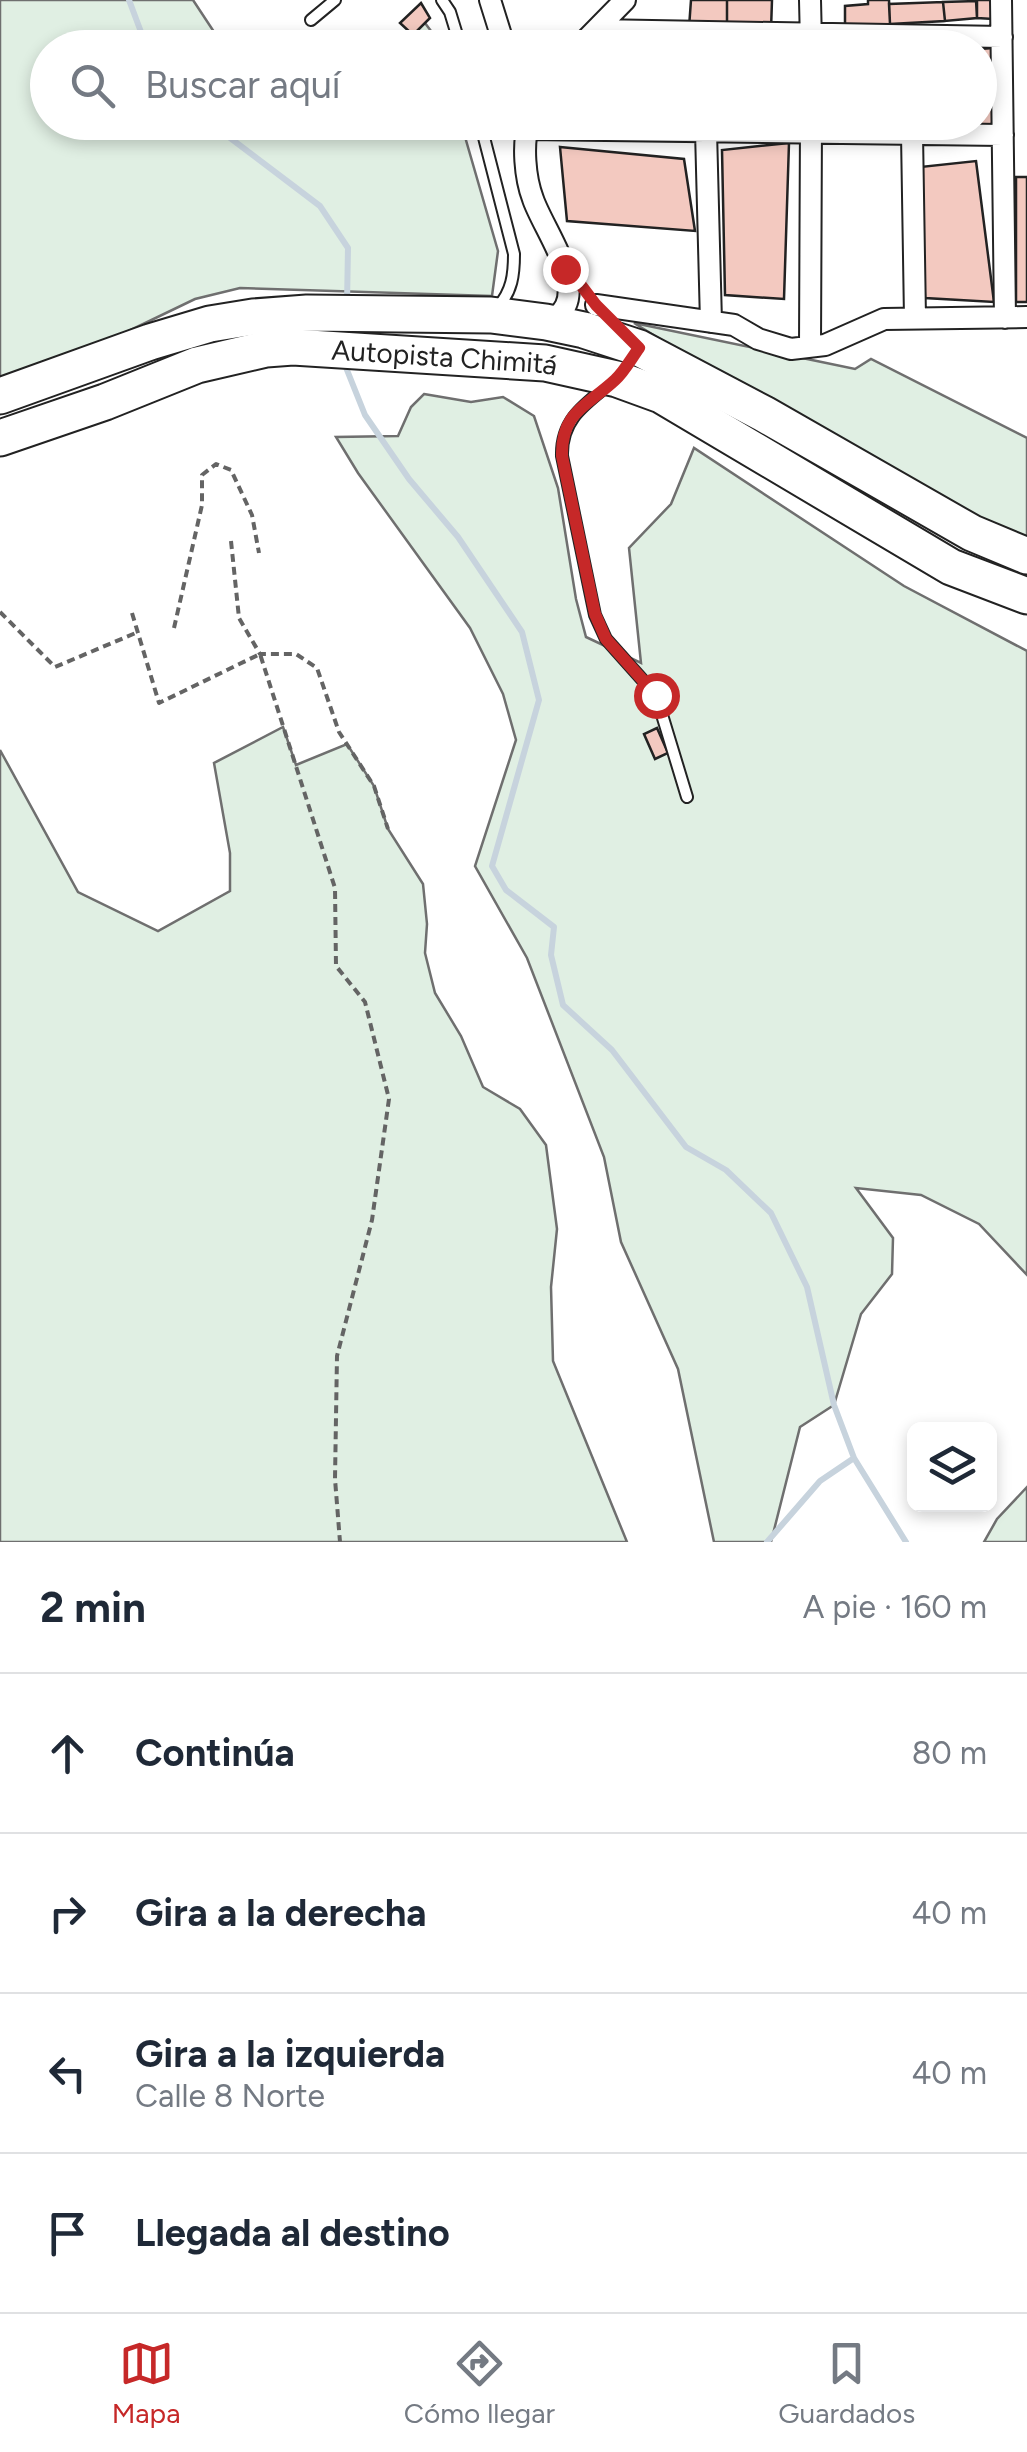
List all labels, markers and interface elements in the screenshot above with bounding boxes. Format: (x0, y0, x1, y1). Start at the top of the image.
search box (30, 30, 997, 140)
icon: search (65, 58, 120, 113)
text: Buscar aquí (145, 62, 341, 108)
route end (543, 247, 589, 293)
street label: Autopista Chimitá (330, 332, 561, 382)
route start (634, 673, 680, 719)
map controls (907, 1422, 997, 1512)
button: layers (907, 1422, 997, 1512)
text: 2 min (40, 1582, 146, 1633)
text: A pie · 160 m (803, 1588, 987, 1626)
icon: ahead (40, 1726, 95, 1781)
text: Continúa (135, 1730, 295, 1776)
text: 80 m (912, 1734, 987, 1772)
icon: right (40, 1886, 95, 1941)
text: Gira a la derecha (135, 1890, 427, 1936)
text: 40 m (911, 1894, 987, 1932)
text: Gira a la izquierda (135, 2031, 445, 2077)
icon: left (40, 2046, 95, 2101)
text: 40 m (911, 2054, 987, 2092)
text: Calle 8 Norte (135, 2077, 325, 2115)
icon: arrive (40, 2206, 95, 2261)
text: Llegada al destino (135, 2210, 450, 2256)
tab: Mapa (112, 2336, 180, 2430)
tab: Cómo llegar (404, 2336, 555, 2430)
tab: Guardados (778, 2336, 915, 2430)

